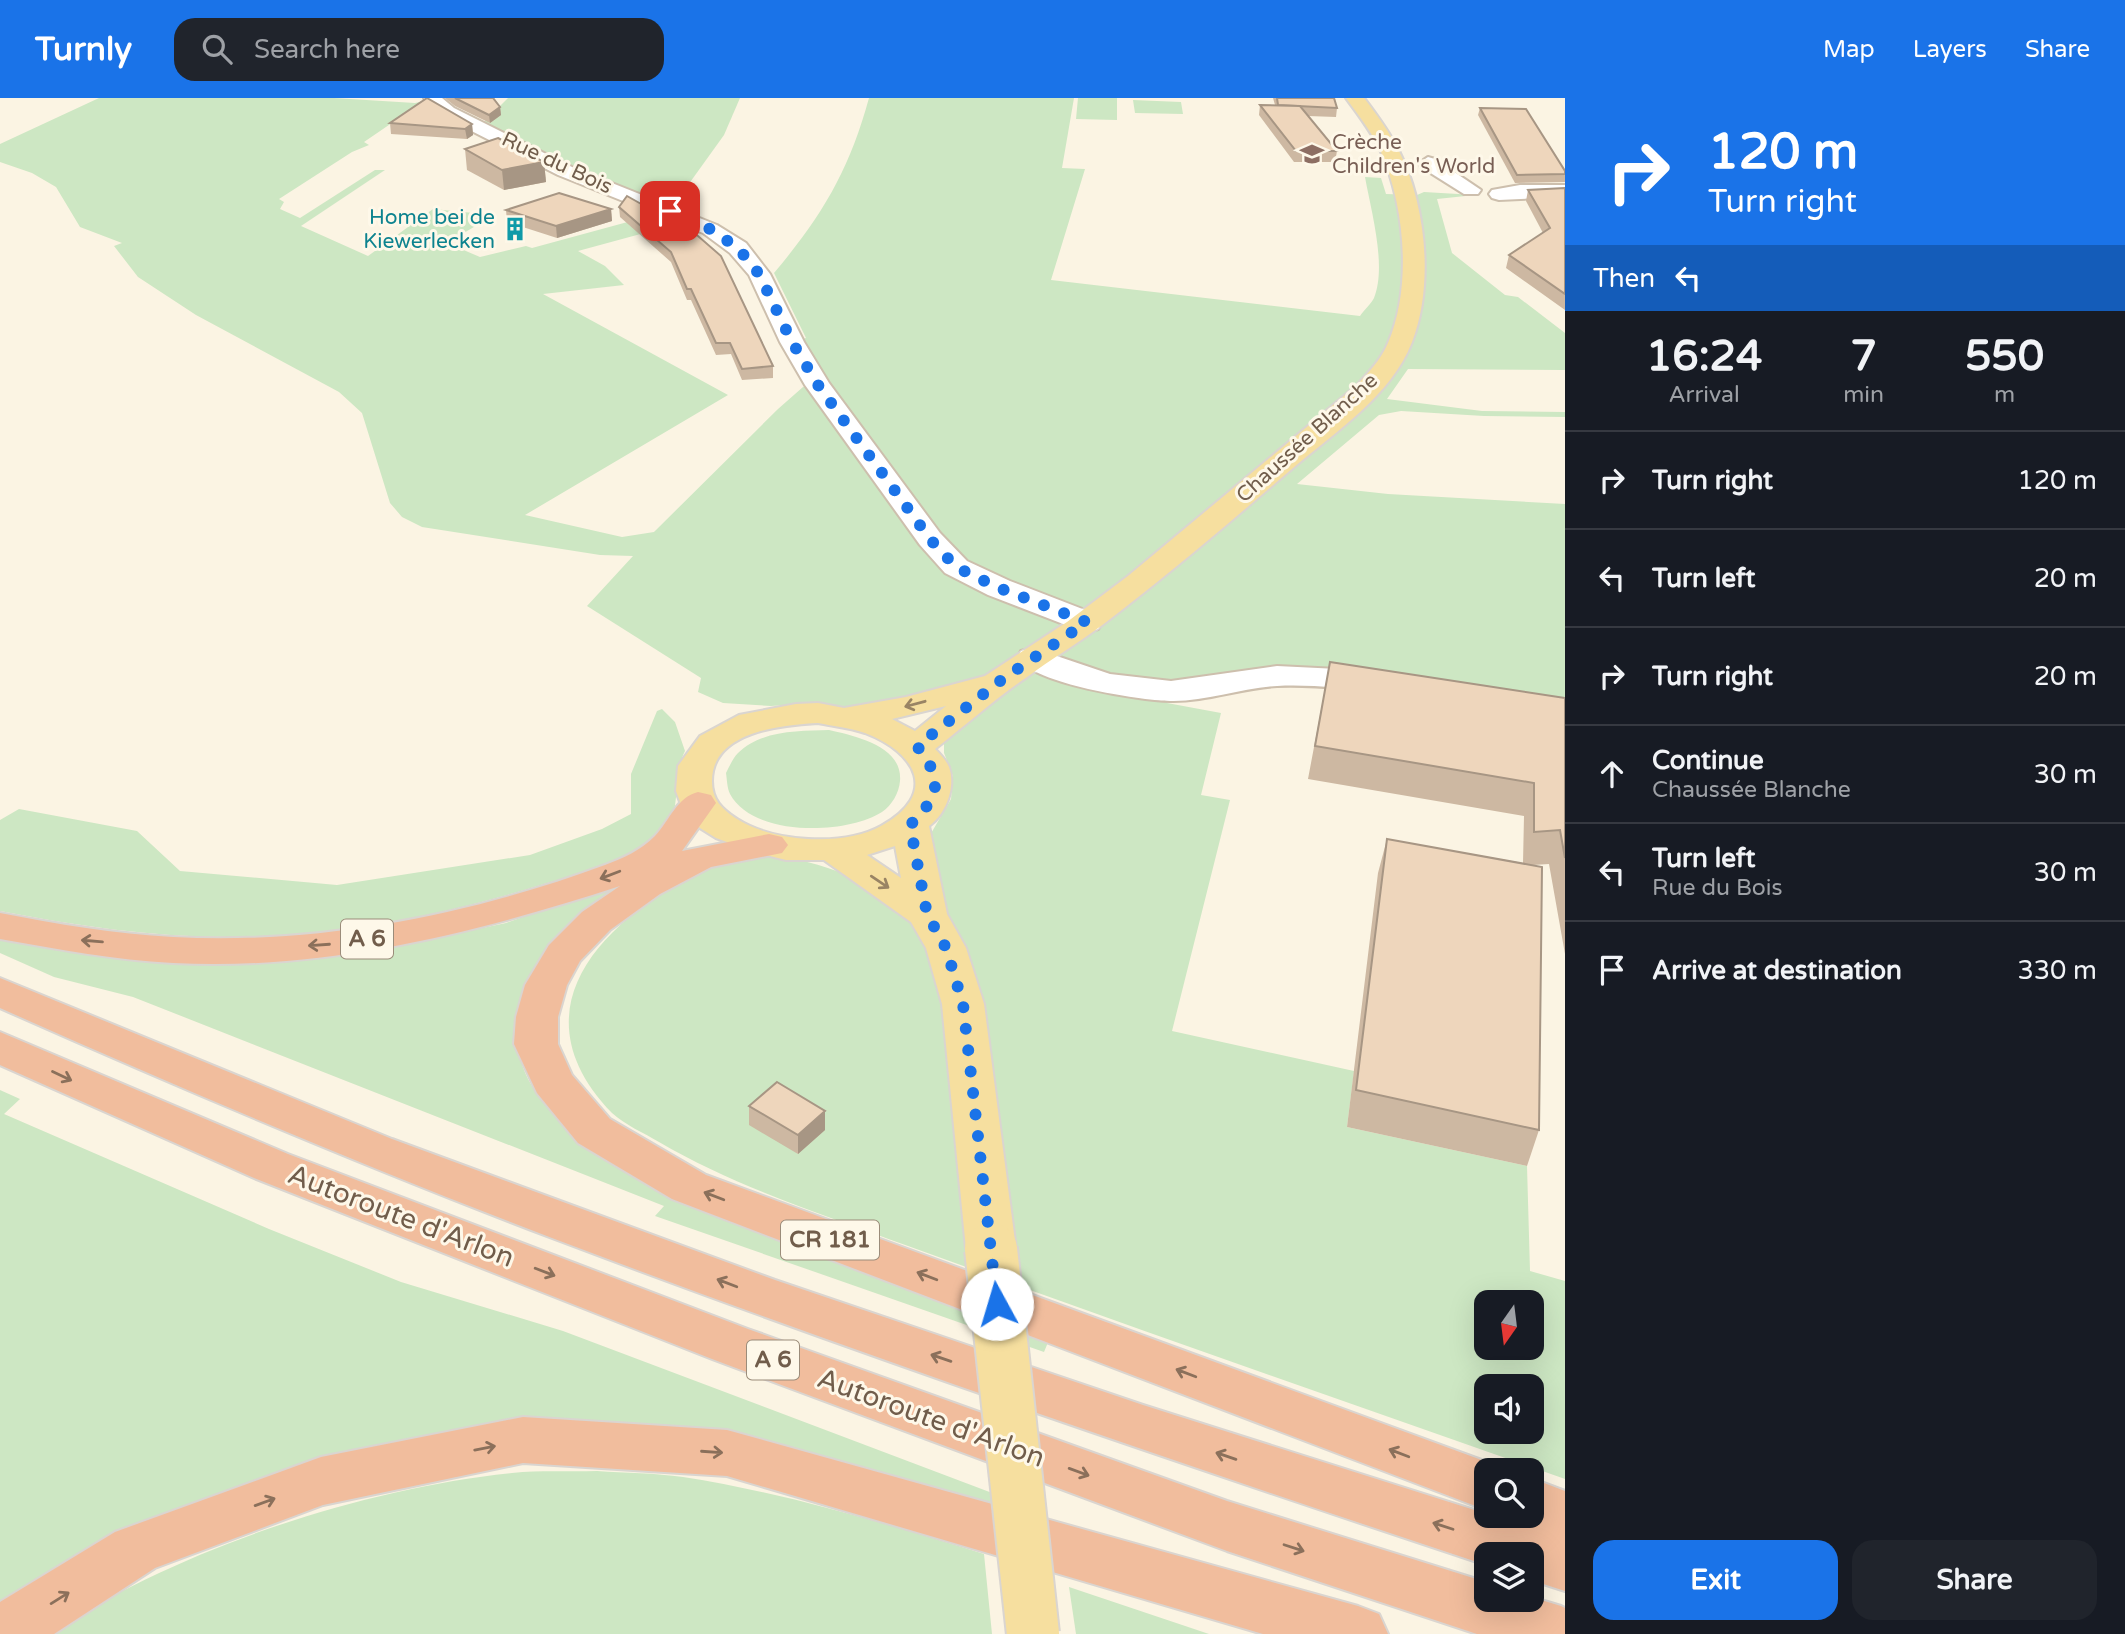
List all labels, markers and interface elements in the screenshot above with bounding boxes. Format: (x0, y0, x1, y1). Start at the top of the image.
search box (174, 18, 664, 81)
text: Turnly (35, 30, 132, 69)
icon: search (198, 30, 236, 68)
text: Search here (254, 34, 400, 65)
text: Map (1823, 35, 1875, 64)
text: Layers (1913, 35, 1987, 64)
text: Share (2025, 35, 2090, 64)
text: 120 m (1708, 123, 1858, 182)
street label: Rue du Bois (498, 126, 616, 200)
icon: right (1593, 126, 1684, 217)
place label: Crèche Children's World (1332, 130, 1495, 179)
school or university icon: Crèche Children's World (1298, 140, 1326, 168)
pin (640, 181, 700, 241)
text: Turn right (1708, 183, 1857, 221)
icon: arrive (651, 192, 689, 230)
place label: Home bei de Kiewerlecken (363, 205, 495, 254)
building icon: Home bei de Kiewerlecken (501, 215, 529, 243)
icon: left (1669, 259, 1707, 297)
text: Then (1593, 263, 1655, 294)
text: 16:24 (1646, 331, 1762, 382)
text: 7 (1850, 331, 1877, 382)
text: 550 (1965, 331, 2044, 382)
street label: Chaussée Blanche (1231, 368, 1383, 508)
text: Arrival (1669, 381, 1740, 409)
text: min (1843, 381, 1884, 409)
text: m (1994, 381, 2015, 409)
icon: right (1593, 461, 1631, 499)
text: Turn right (1652, 465, 1773, 496)
text: 120 m (2017, 465, 2097, 496)
icon: left (1593, 559, 1631, 597)
text: Turn left (1652, 563, 1755, 594)
text: 20 m (2034, 563, 2097, 594)
icon: right (1593, 657, 1631, 695)
text: Turn right (1652, 661, 1773, 692)
text: 20 m (2034, 661, 2097, 692)
one-way arrow (904, 698, 927, 711)
text: Continue (1652, 745, 1764, 776)
icon: ahead (1593, 755, 1631, 793)
text: 30 m (2034, 759, 2097, 790)
text: Chaussée Blanche (1652, 776, 1851, 804)
text: Turn left (1652, 843, 1755, 874)
icon: left (1593, 853, 1631, 891)
text: 30 m (2034, 857, 2097, 888)
one-way arrow (600, 870, 622, 883)
text: Rue du Bois (1652, 874, 1782, 902)
one-way arrow (870, 875, 889, 889)
road number: A 6 (341, 919, 393, 958)
one-way arrow (81, 934, 103, 947)
one-way arrow (308, 939, 330, 952)
icon: arrive (1593, 951, 1631, 989)
text: Arrive at destination (1652, 955, 1902, 986)
text: 330 m (2017, 955, 2097, 986)
one-way arrow (51, 1069, 72, 1083)
street label: Autoroute d'Arlon (283, 1157, 519, 1275)
one-way arrow (704, 1189, 726, 1202)
road number: CR 181 (781, 1220, 879, 1260)
one-way arrow (533, 1267, 555, 1280)
position arrow (960, 1267, 1034, 1341)
one-way arrow (917, 1269, 939, 1282)
one-way arrow (716, 1276, 738, 1288)
north arrow (1474, 1290, 1544, 1360)
map controls (1474, 1290, 1544, 1612)
road number: A 6 (747, 1340, 799, 1380)
one-way arrow (931, 1351, 953, 1363)
street label: Autoroute d'Arlon (813, 1361, 1049, 1475)
one-way arrow (1175, 1366, 1197, 1379)
button: sound (1474, 1374, 1544, 1444)
one-way arrow (473, 1441, 496, 1454)
one-way arrow (700, 1446, 723, 1459)
one-way arrow (1388, 1446, 1410, 1459)
one-way arrow (1215, 1449, 1237, 1462)
button: search (1474, 1458, 1544, 1528)
one-way arrow (1068, 1467, 1090, 1479)
one-way arrow (253, 1495, 275, 1507)
one-way arrow (1432, 1518, 1454, 1531)
button: Exit (1593, 1540, 1838, 1620)
button: Share (1852, 1540, 2097, 1620)
button: layers (1474, 1542, 1544, 1612)
one-way arrow (1282, 1543, 1304, 1555)
one-way arrow (49, 1590, 69, 1604)

